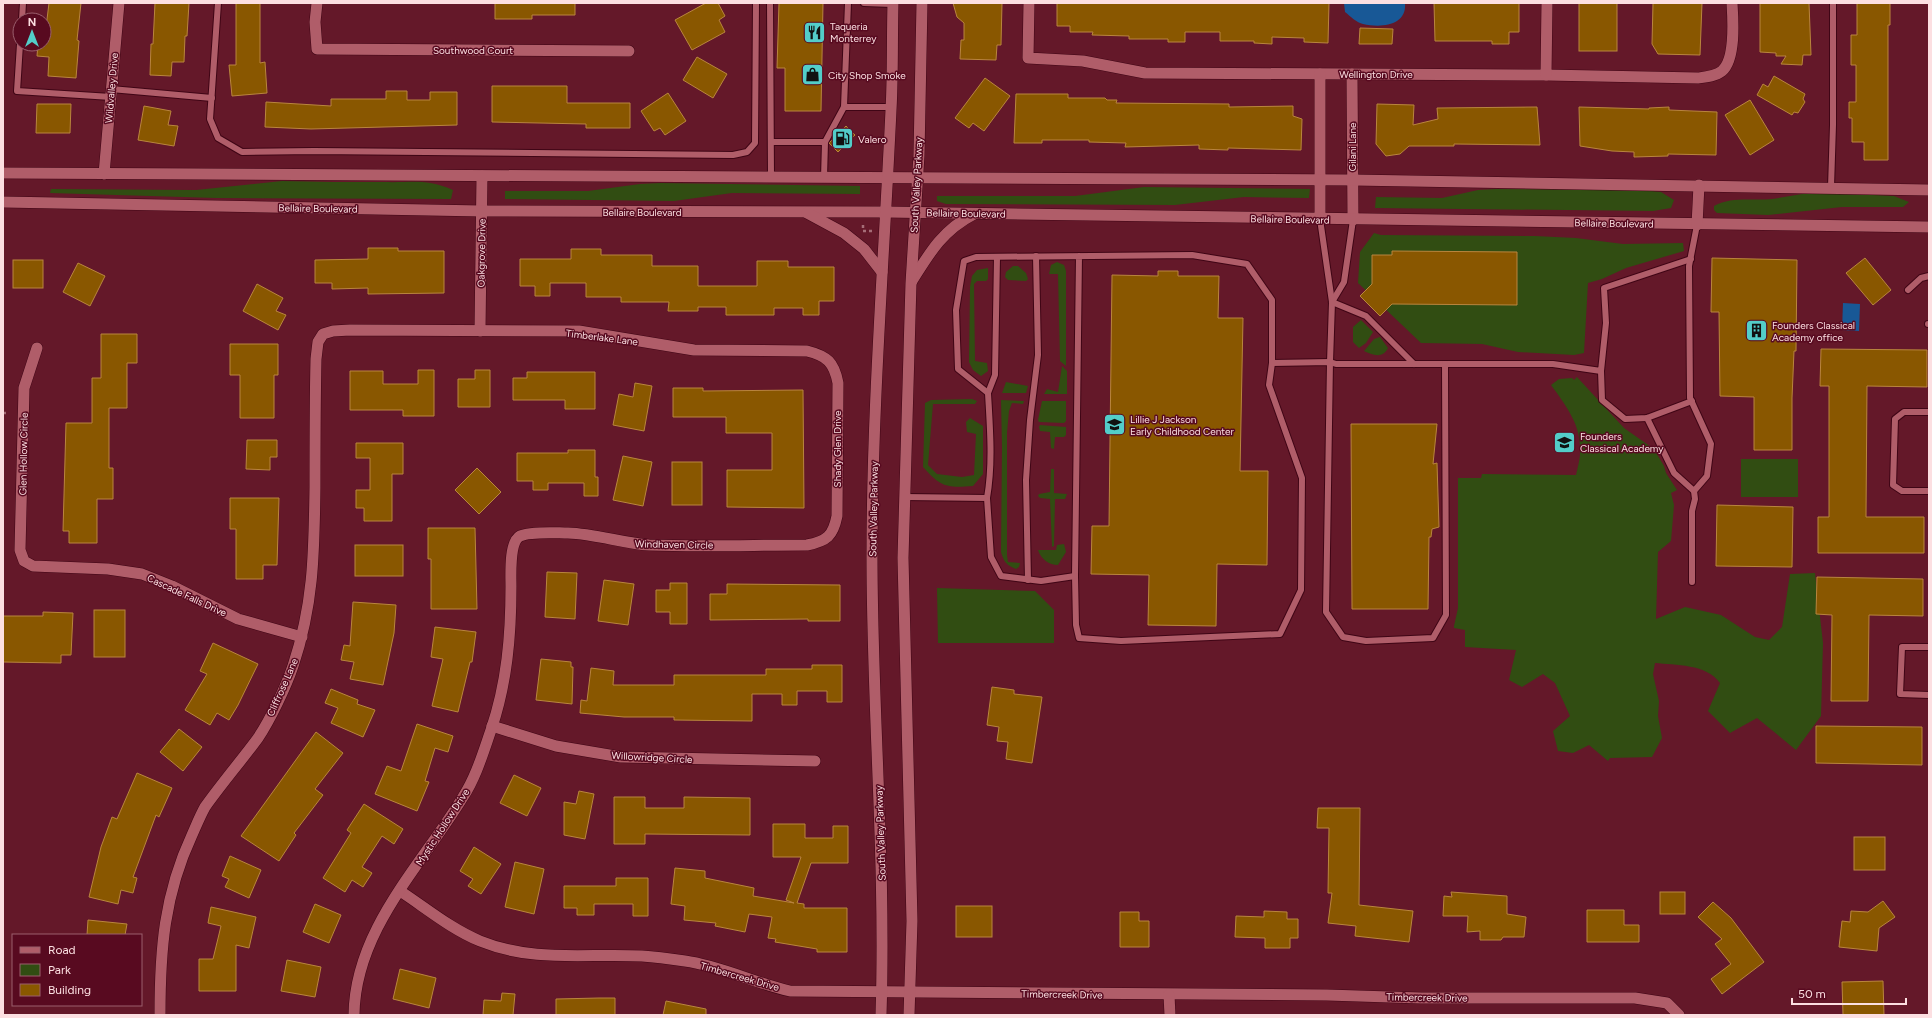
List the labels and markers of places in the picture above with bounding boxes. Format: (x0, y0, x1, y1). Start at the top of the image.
restaurant icon: Taqueria Monterrey (801, 19, 827, 45)
place label: Taqueria Monterrey (830, 20, 877, 45)
shop icon: City Shop Smoke (800, 62, 826, 88)
place label: City Shop Smoke (828, 69, 906, 82)
fuel station icon: Valero (829, 126, 855, 152)
place label: Valero (858, 133, 887, 146)
building icon: Founders Classical Academy office (1744, 318, 1770, 344)
place label: Founders Classical Academy office (1772, 319, 1855, 344)
school or university icon: Lillie J Jackson Early Childhood Center (1102, 412, 1128, 438)
place label: Lillie J Jackson Early Childhood Center (1130, 413, 1234, 438)
school or university icon: Founders Classical Academy (1551, 429, 1577, 455)
place label: Founders Classical Academy (1580, 430, 1664, 455)

